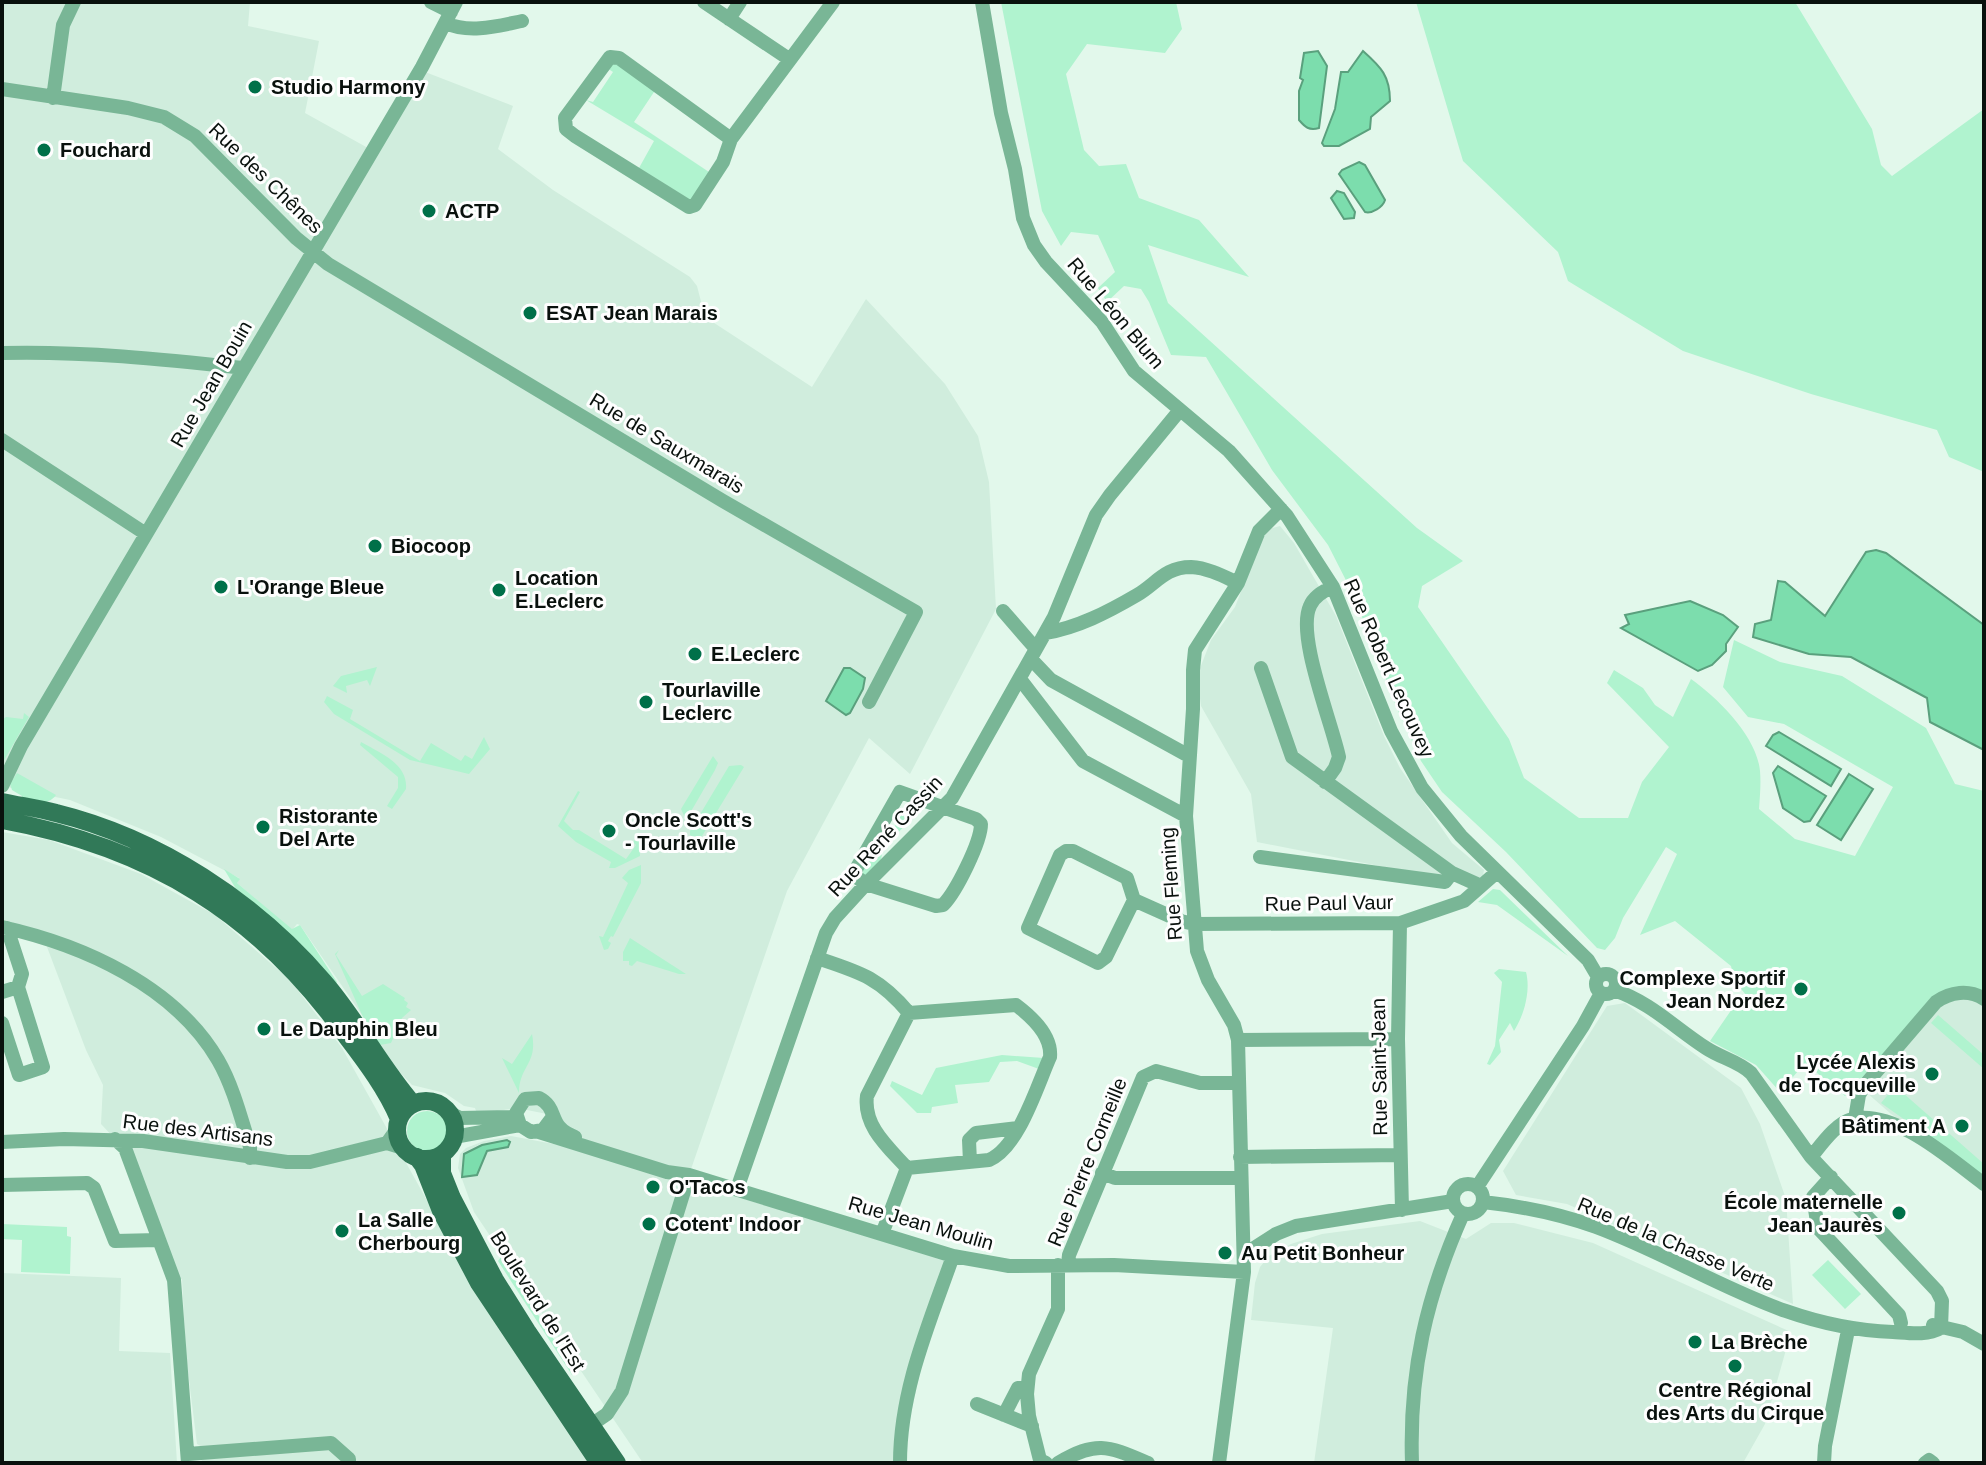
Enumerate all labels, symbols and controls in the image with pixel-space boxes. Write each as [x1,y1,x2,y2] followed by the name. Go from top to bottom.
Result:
[271,76,426,98] place label: Studio Harmony
[246,78,264,96] marker: Studio Harmony
[205,118,327,238] street label: Rue des Chênes
[60,139,151,161] place label: Fouchard
[35,141,53,159] marker: Fouchard
[445,200,499,222] place label: ACTP
[420,202,438,220] marker: ACTP
[1063,253,1169,373] street label: Rue Léon Blum
[546,302,718,324] place label: ESAT Jean Marais
[521,304,539,322] marker: ESAT Jean Marais
[166,317,256,451] street label: Rue Jean Bouin
[586,388,748,498] street label: Rue de Sauxmarais
[391,535,471,557] place label: Biocoop
[366,537,384,555] marker: Biocoop
[515,567,604,612] place label: Location E.Leclerc
[1340,575,1438,761] street label: Rue Robert Lecouvey
[237,576,384,598] place label: L'Orange Bleue
[212,578,230,596] marker: L'Orange Bleue
[490,581,508,599] marker: Location E.Leclerc
[711,643,800,665] place label: E.Leclerc
[686,645,704,663] marker: E.Leclerc
[662,679,761,724] place label: Tourlaville Leclerc
[637,693,655,711] marker: Tourlaville Leclerc
[824,771,946,901] street label: Rue René Cassin
[279,805,378,850] place label: Ristorante Del Arte
[625,809,752,854] place label: Oncle Scott's - Tourlaville
[254,818,272,836] marker: Ristorante Del Arte
[600,822,618,840] marker: Oncle Scott's - Tourlaville
[1156,827,1186,941] street label: Rue Fleming
[1265,891,1394,915] street label: Rue Paul Vaur
[1619,967,1785,1012] place label: Complexe Sportif Jean Nordez
[1792,980,1810,998] marker: Complexe Sportif Jean Nordez
[1367,998,1391,1136] street label: Rue Saint-Jean
[280,1018,438,1040] place label: Le Dauphin Bleu
[255,1020,273,1038] marker: Le Dauphin Bleu
[1779,1051,1916,1096] place label: Lycée Alexis de Tocqueville
[1923,1065,1941,1083] marker: Lycée Alexis de Tocqueville
[1043,1074,1131,1250] street label: Rue Pierre Corneille
[122,1110,274,1150] street label: Rue des Artisans
[1841,1115,1946,1137] place label: Bâtiment A
[1953,1117,1971,1135] marker: Bâtiment A
[669,1176,746,1198] place label: O'Tacos
[644,1178,662,1196] marker: O'Tacos
[1724,1191,1883,1236] place label: École maternelle Jean Jaurès
[846,1192,996,1254] street label: Rue Jean Moulin
[1574,1193,1778,1295] street label: Rue de la Chasse Verte
[1890,1204,1908,1222] marker: École maternelle Jean Jaurès
[358,1209,460,1254] place label: La Salle Cherbourg
[665,1213,801,1235] place label: Cotent' Indoor
[640,1215,658,1233] marker: Cotent' Indoor
[333,1222,351,1240] marker: La Salle Cherbourg
[486,1227,590,1375] street label: Boulevard de l'Est
[1241,1242,1405,1264] place label: Au Petit Bonheur
[1216,1244,1234,1262] marker: Au Petit Bonheur
[1711,1331,1808,1353] place label: La Brèche
[1686,1333,1704,1351] marker: La Brèche
[1726,1357,1744,1375] marker: Centre Régional des Arts du Cirque
[1646,1379,1824,1424] place label: Centre Régional des Arts du Cirque

